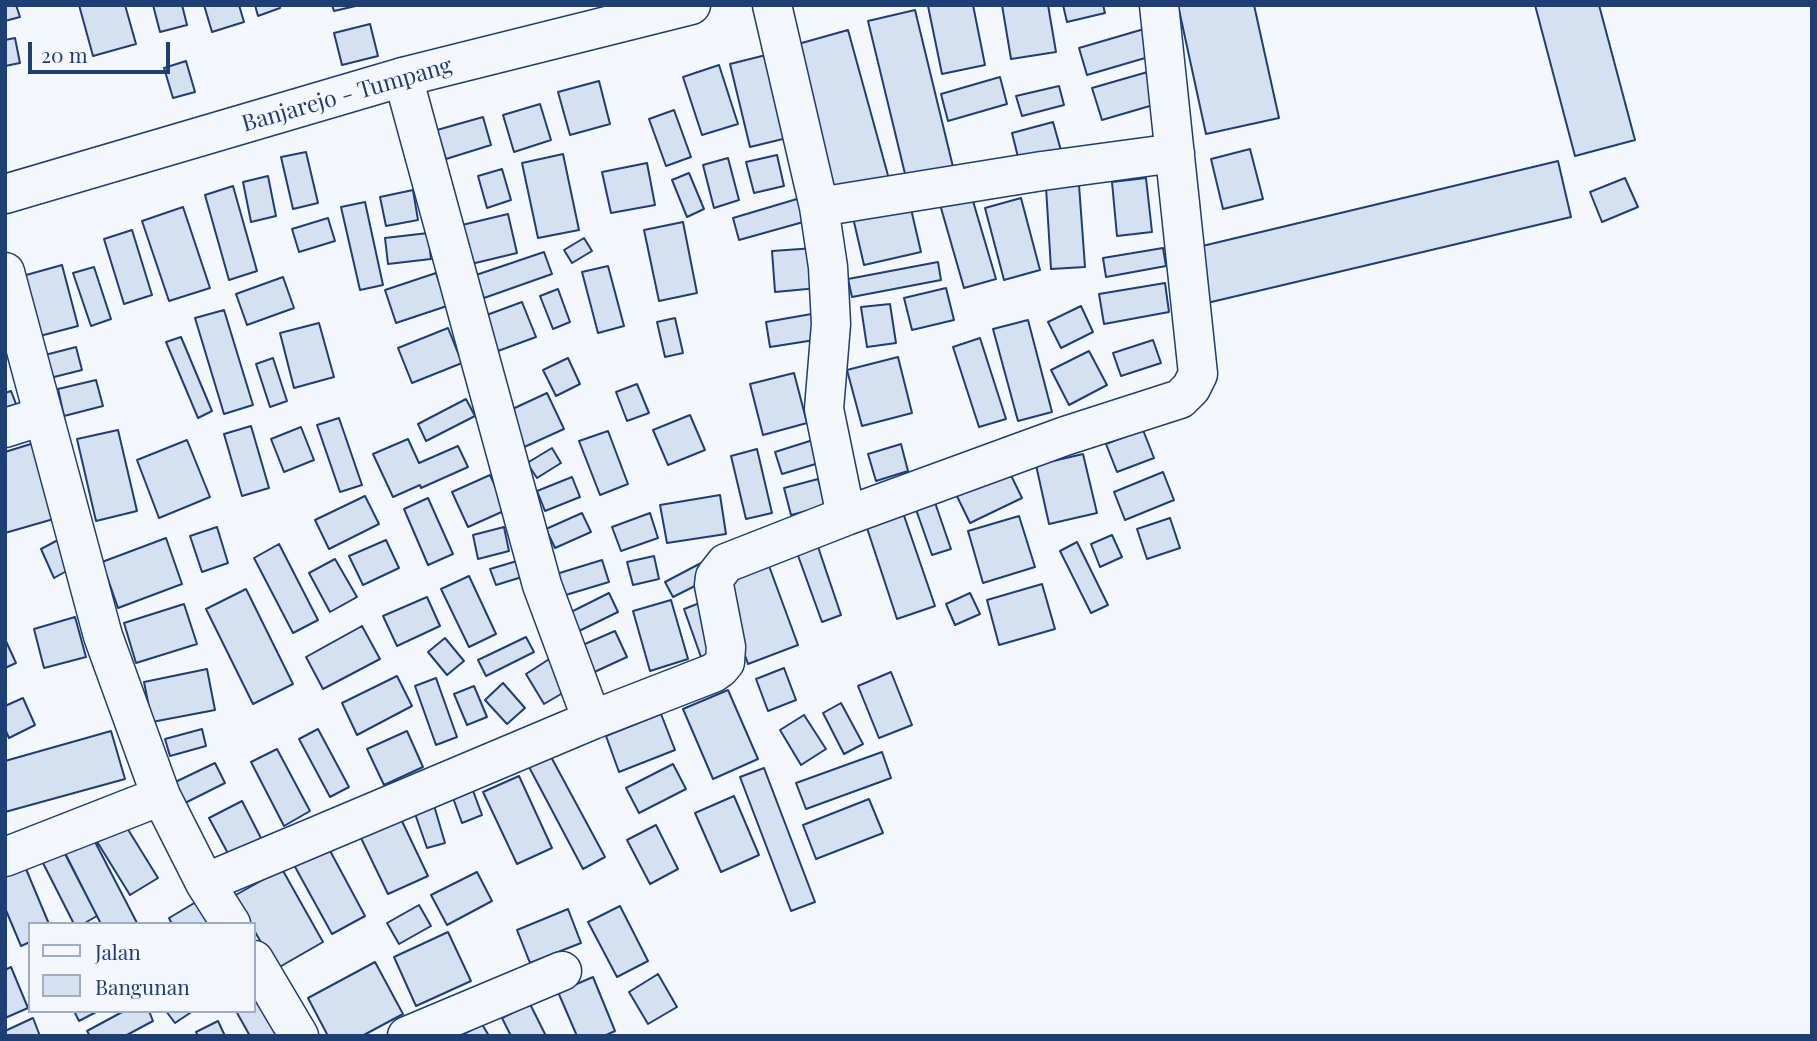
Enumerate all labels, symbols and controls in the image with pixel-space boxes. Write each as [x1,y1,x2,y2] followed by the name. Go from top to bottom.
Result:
[32,28,173,72] scale bar
[41,40,88,68] text: 20 m
[239,52,455,138] street label: Banjarejo - Tumpang
[28,922,256,1013] legend
[95,937,141,965] text: Jalan
[95,972,190,1000] text: Bangunan

